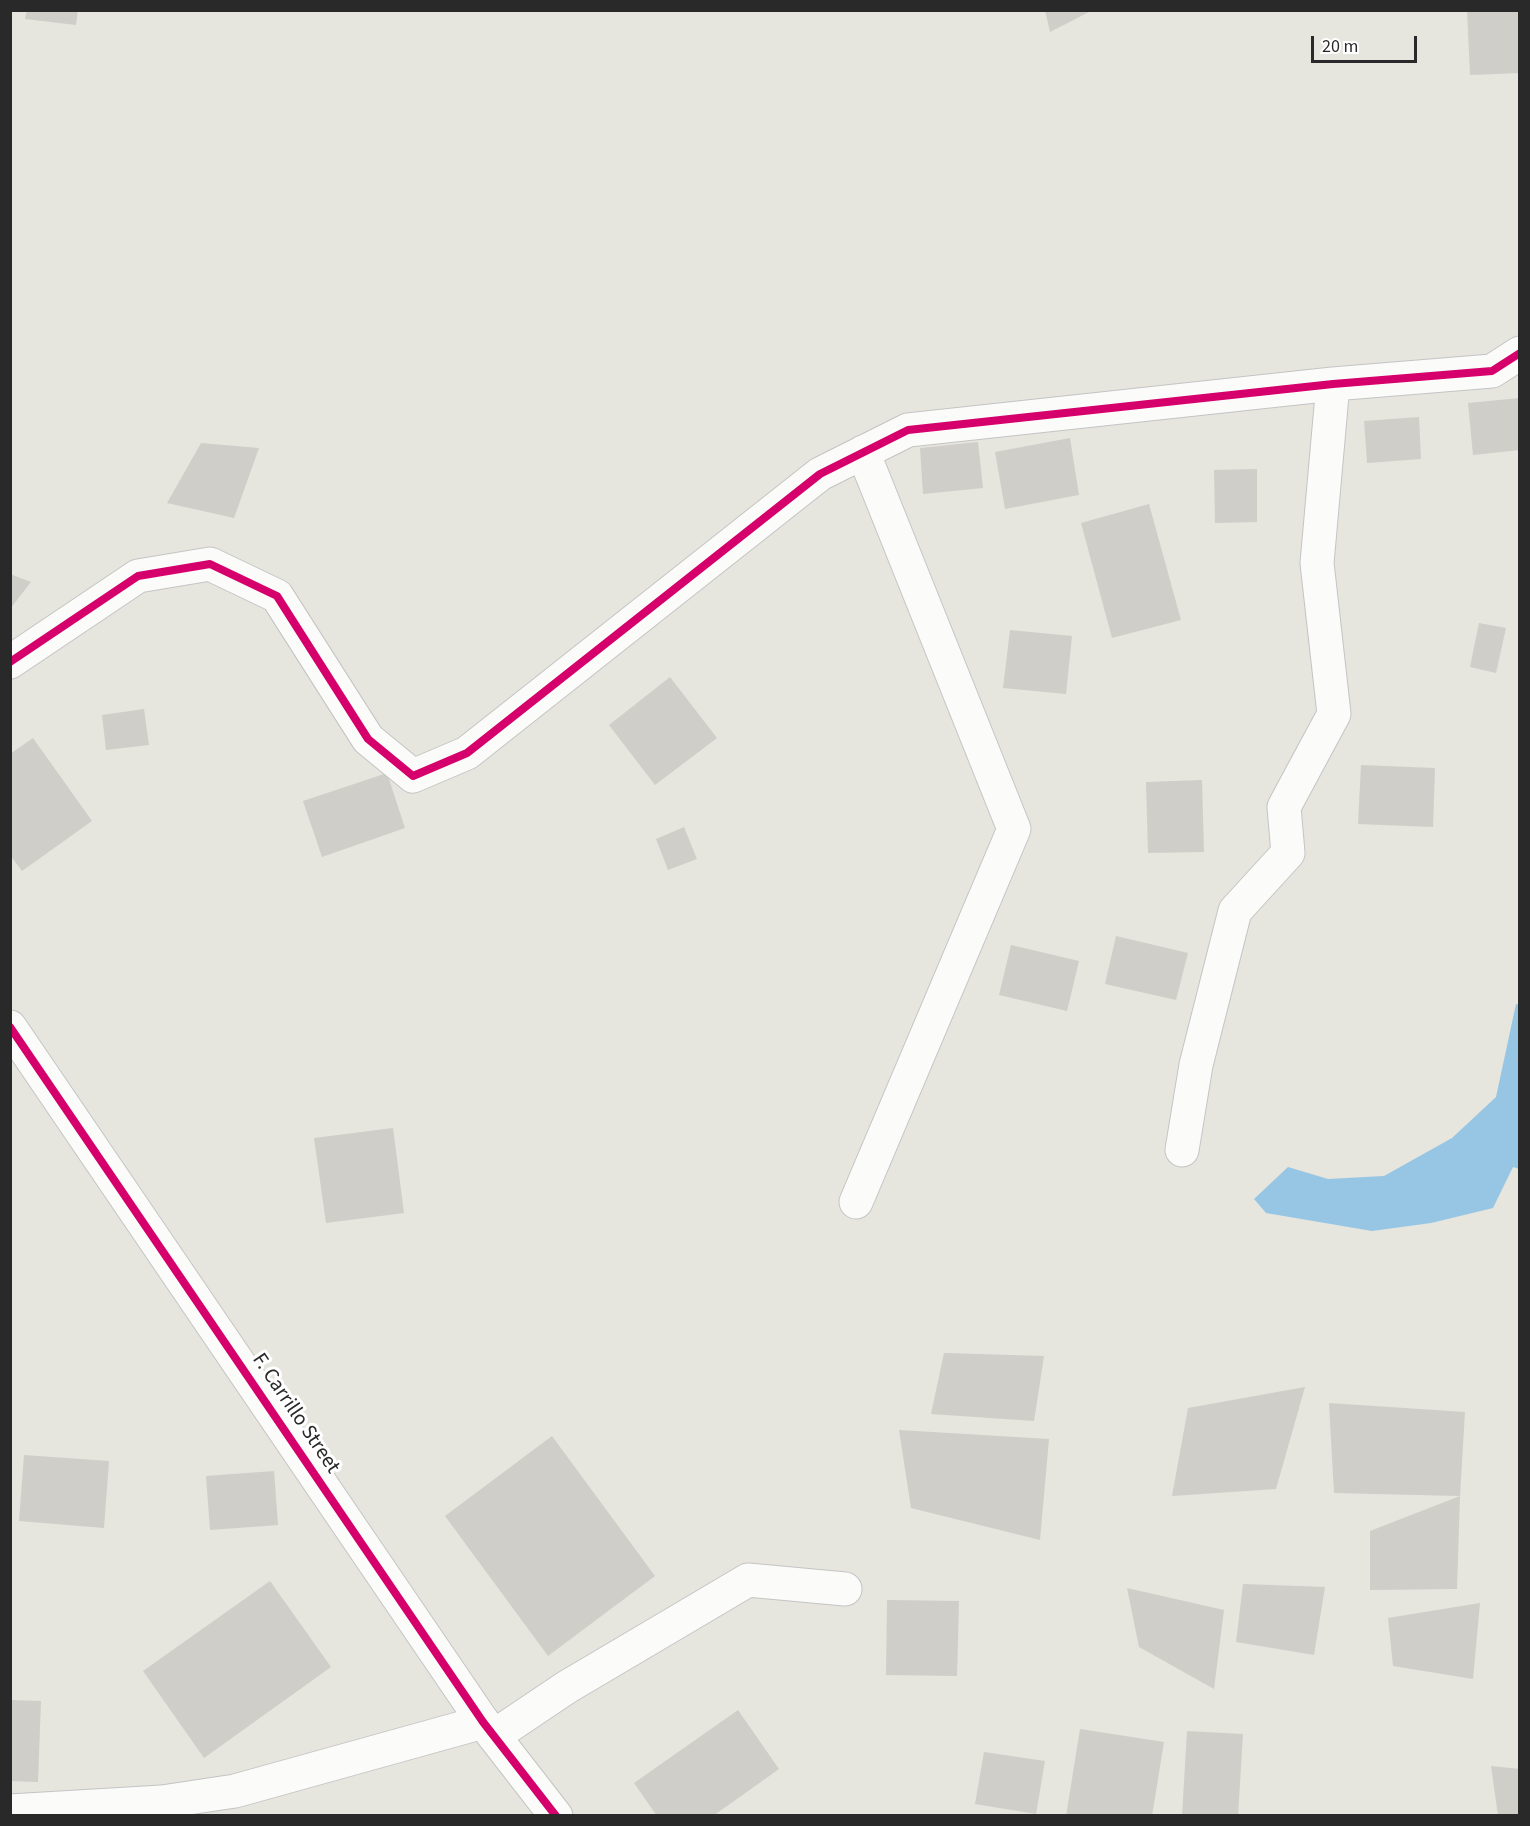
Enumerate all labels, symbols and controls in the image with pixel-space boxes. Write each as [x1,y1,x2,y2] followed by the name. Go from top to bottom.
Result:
[1314,24,1420,62] scale bar
[1322,34,1358,59] text: 20 m
[246,1349,344,1479] street label: F. Carrillo Street

